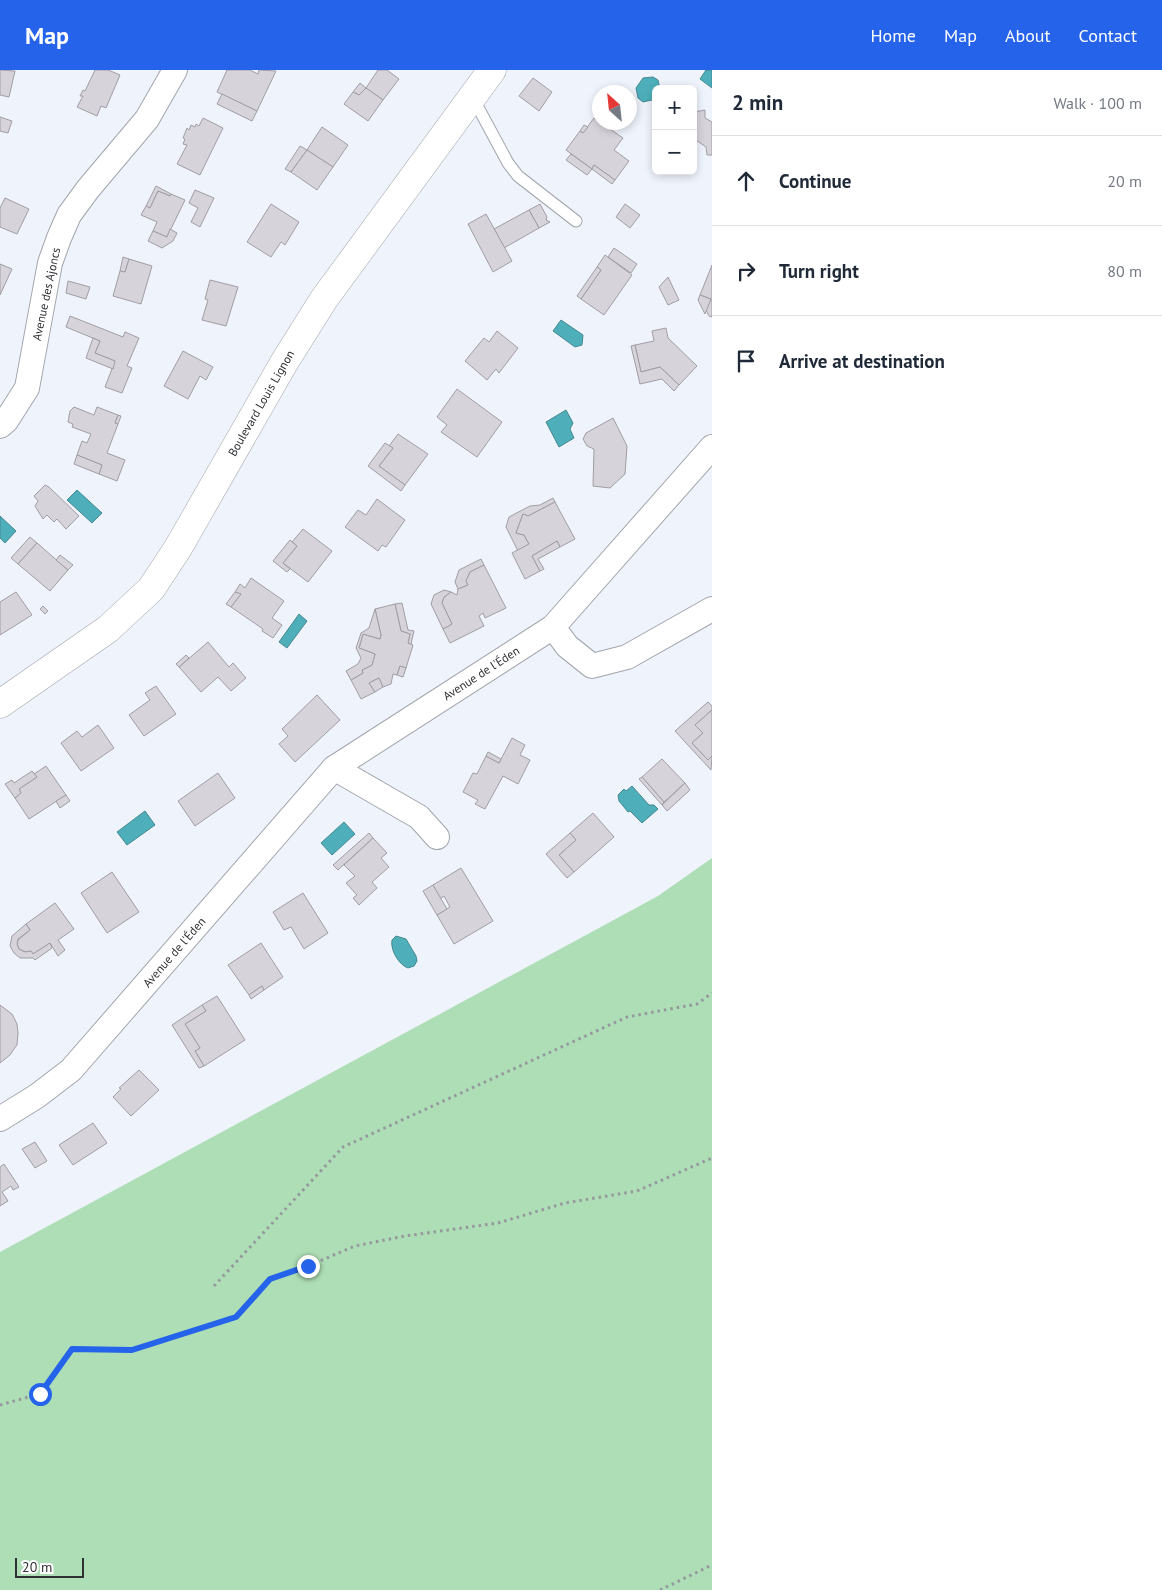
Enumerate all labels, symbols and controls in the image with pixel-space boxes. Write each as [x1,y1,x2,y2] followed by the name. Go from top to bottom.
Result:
[25,20,69,51] text: Map
[870,24,916,47] text: Home
[944,24,977,47] text: Map
[1005,24,1051,47] text: About
[1079,24,1137,47] text: Contact
[592,85,637,130] north arrow
[652,85,697,175] map controls
[652,85,697,130] button: +
[732,89,783,116] text: 2 min
[1053,93,1142,113] text: Walk · 100 m
[652,130,697,175] button: −
[732,167,760,195] icon: ahead
[779,169,851,193] text: Continue
[1107,171,1142,191] text: 20 m
[29,246,63,342] street label: Avenue des Ajoncs
[732,257,760,285] icon: right
[779,259,859,283] text: Turn right
[1107,261,1142,281] text: 80 m
[225,347,297,459] street label: Boulevard Louis Lignon
[732,347,760,375] icon: arrive
[779,349,945,373] text: Arrive at destination
[440,643,522,703] street label: Avenue de l'Éden
[139,914,209,990] street label: Avenue de l'Éden
[297,1255,320,1278] route end
[29,1383,52,1406] route start
[15,1555,84,1578] scale bar
[22,1558,52,1576] text: 20 m

